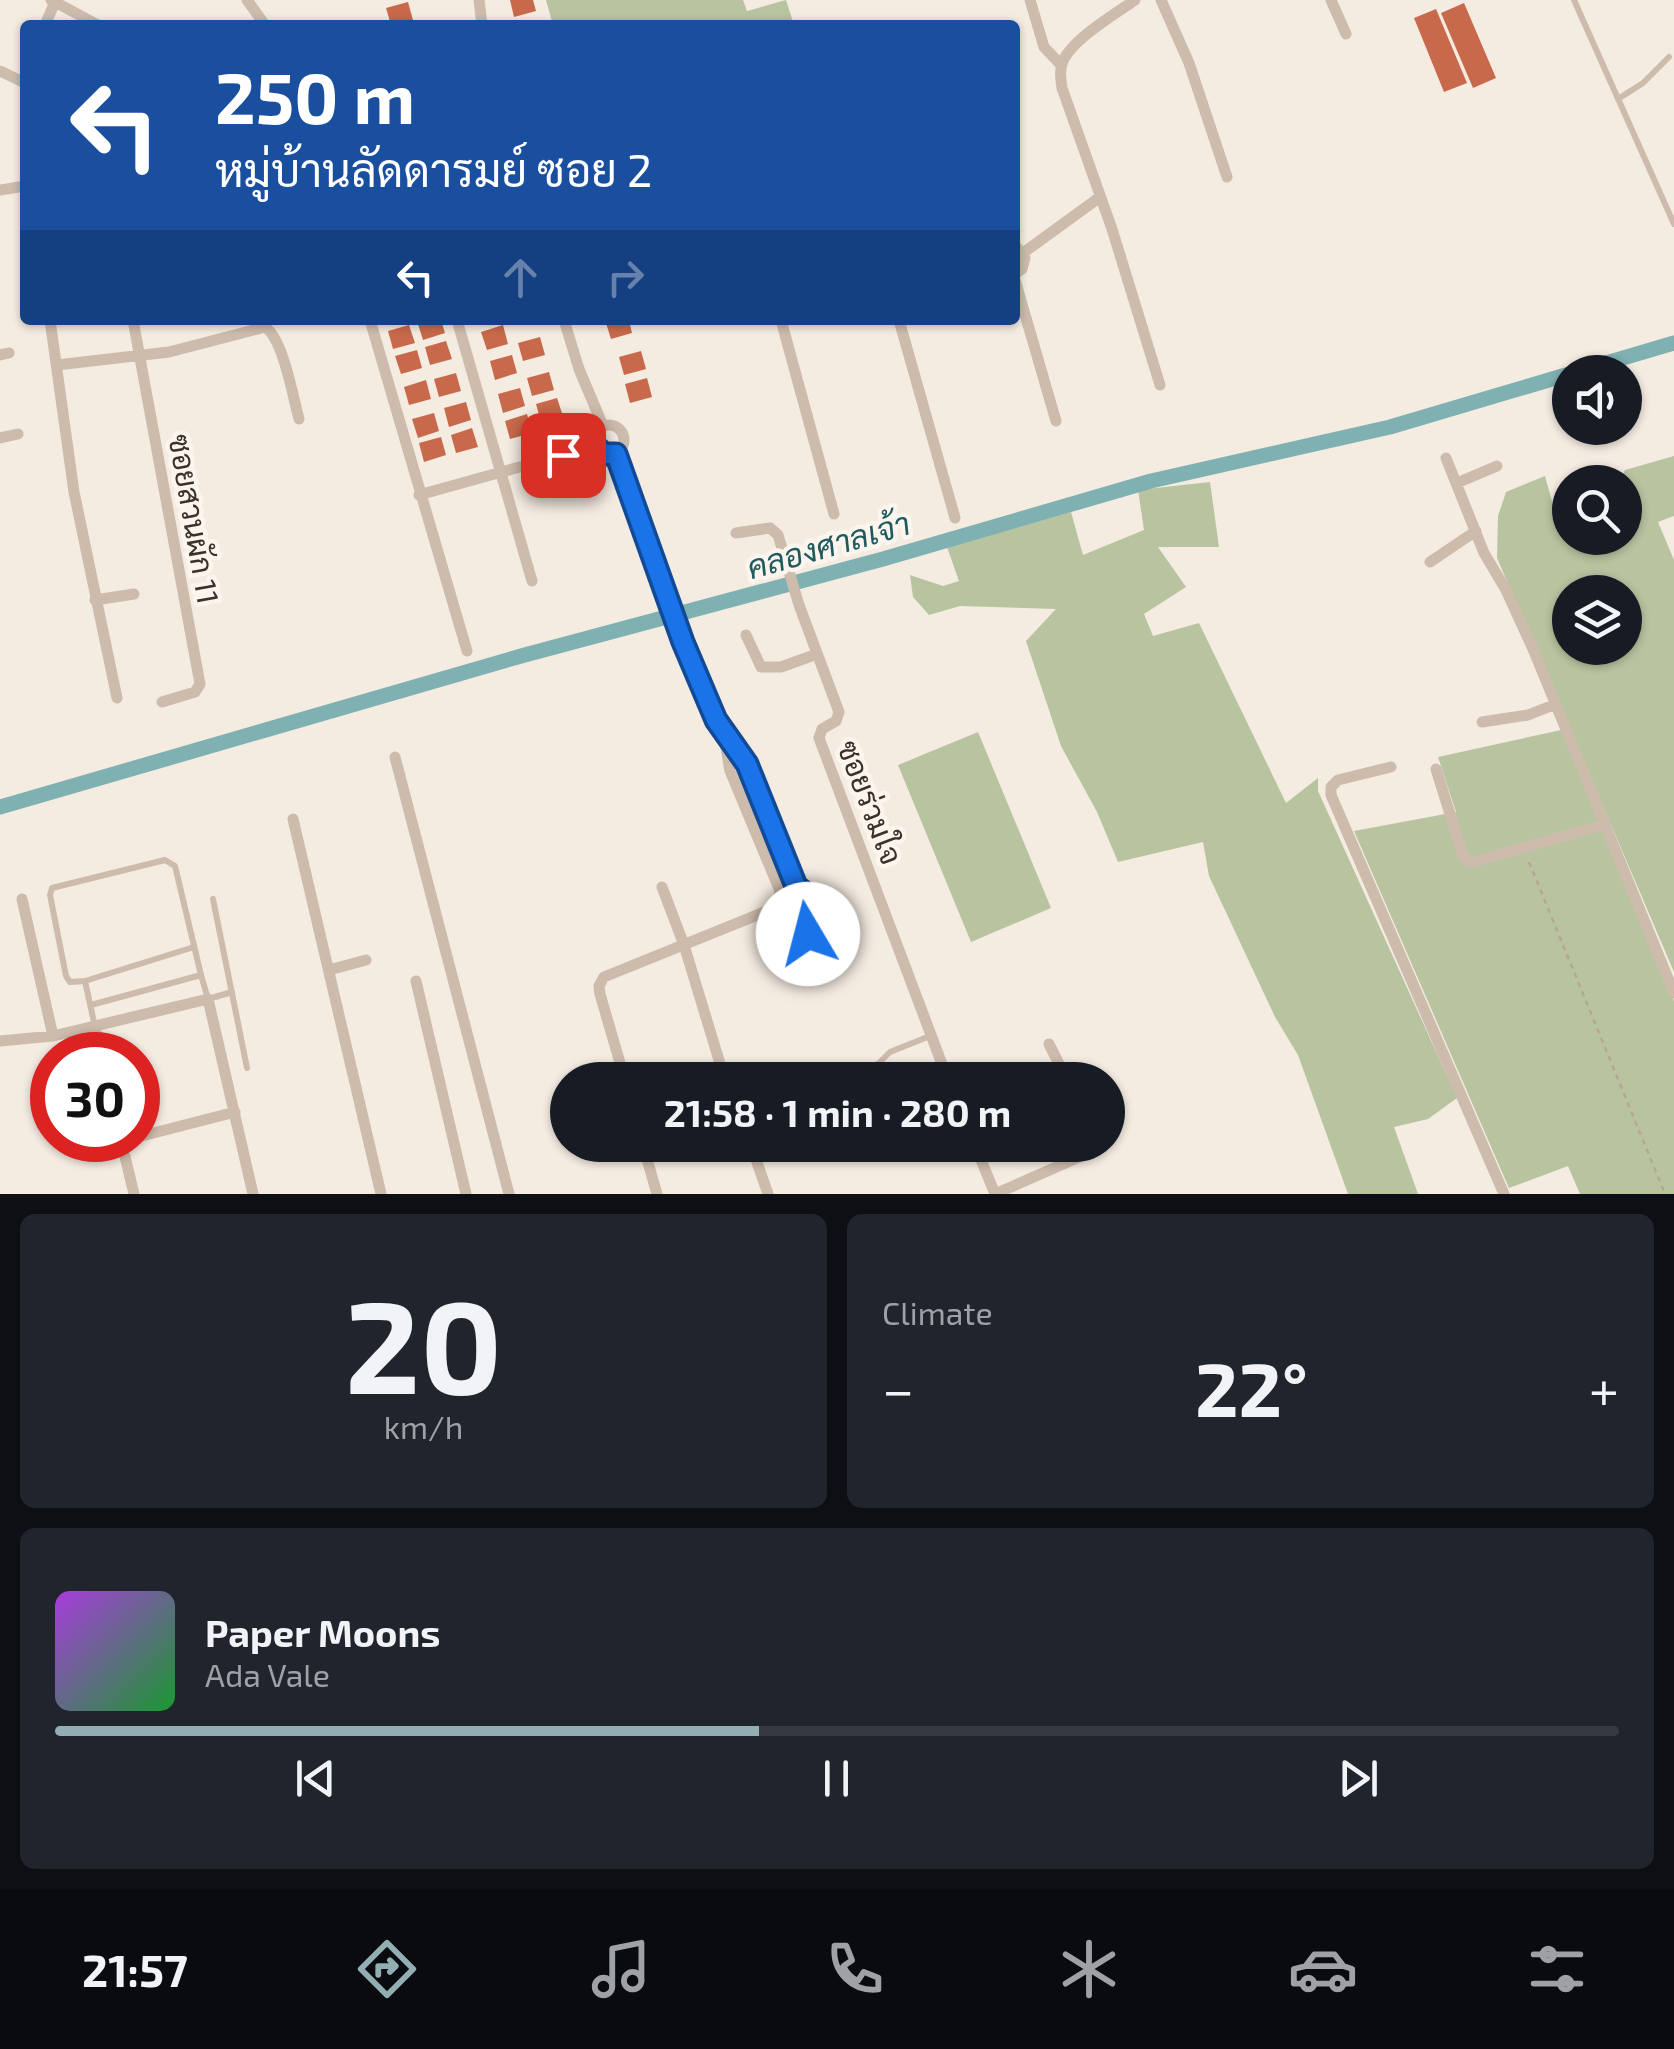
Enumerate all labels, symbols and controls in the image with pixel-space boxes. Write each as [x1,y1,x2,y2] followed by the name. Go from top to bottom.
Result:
[215,54,415,138] text: 250 m
[50,60,180,190] icon: left
[215,142,652,196] text: หมู่บ้านลัดดารมย์ ซอย 2
[388,250,443,305] icon: left
[493,250,548,305] icon: ahead
[598,250,653,305] icon: right
[1552,355,1642,665] map controls
[1552,355,1642,445] button: sound
[521,413,606,498] pin
[536,428,591,483] icon: arrive
[162,431,228,607] street label: ซอยสวนผัก 11
[1552,465,1642,555] button: search
[742,503,914,585] water label: คลองศาลเจ้า
[1552,575,1642,665] button: layers
[831,735,911,869] street label: ซอยร่วมใจ
[756,882,860,986] position arrow
[30,1032,160,1162] speed limit sign: 30
[664,1089,1011,1135] text: 21:58 · 1 min · 280 m
[345,1264,502,1420] text: 20
[882,1293,993,1331] text: Climate
[1195,1342,1308,1432] text: 22°
[882,1355,914,1421] text: −
[1589,1355,1619,1421] text: +
[384,1407,463,1445] text: km/h
[205,1609,441,1655] text: Paper Moons
[205,1655,330,1693] text: Ada Vale
[288,1751,343,1806] icon: previous
[809,1751,864,1806] icon: pause
[1331,1751,1386,1806] icon: next
[352,1934,422,2004] icon: directions
[586,1934,656,2004] icon: music
[820,1934,890,2004] icon: phone
[1054,1934,1124,2004] icon: climate
[1288,1934,1358,2004] icon: car
[1522,1934,1592,2004] icon: filters
[82,1942,188,1996] text: 21:57

